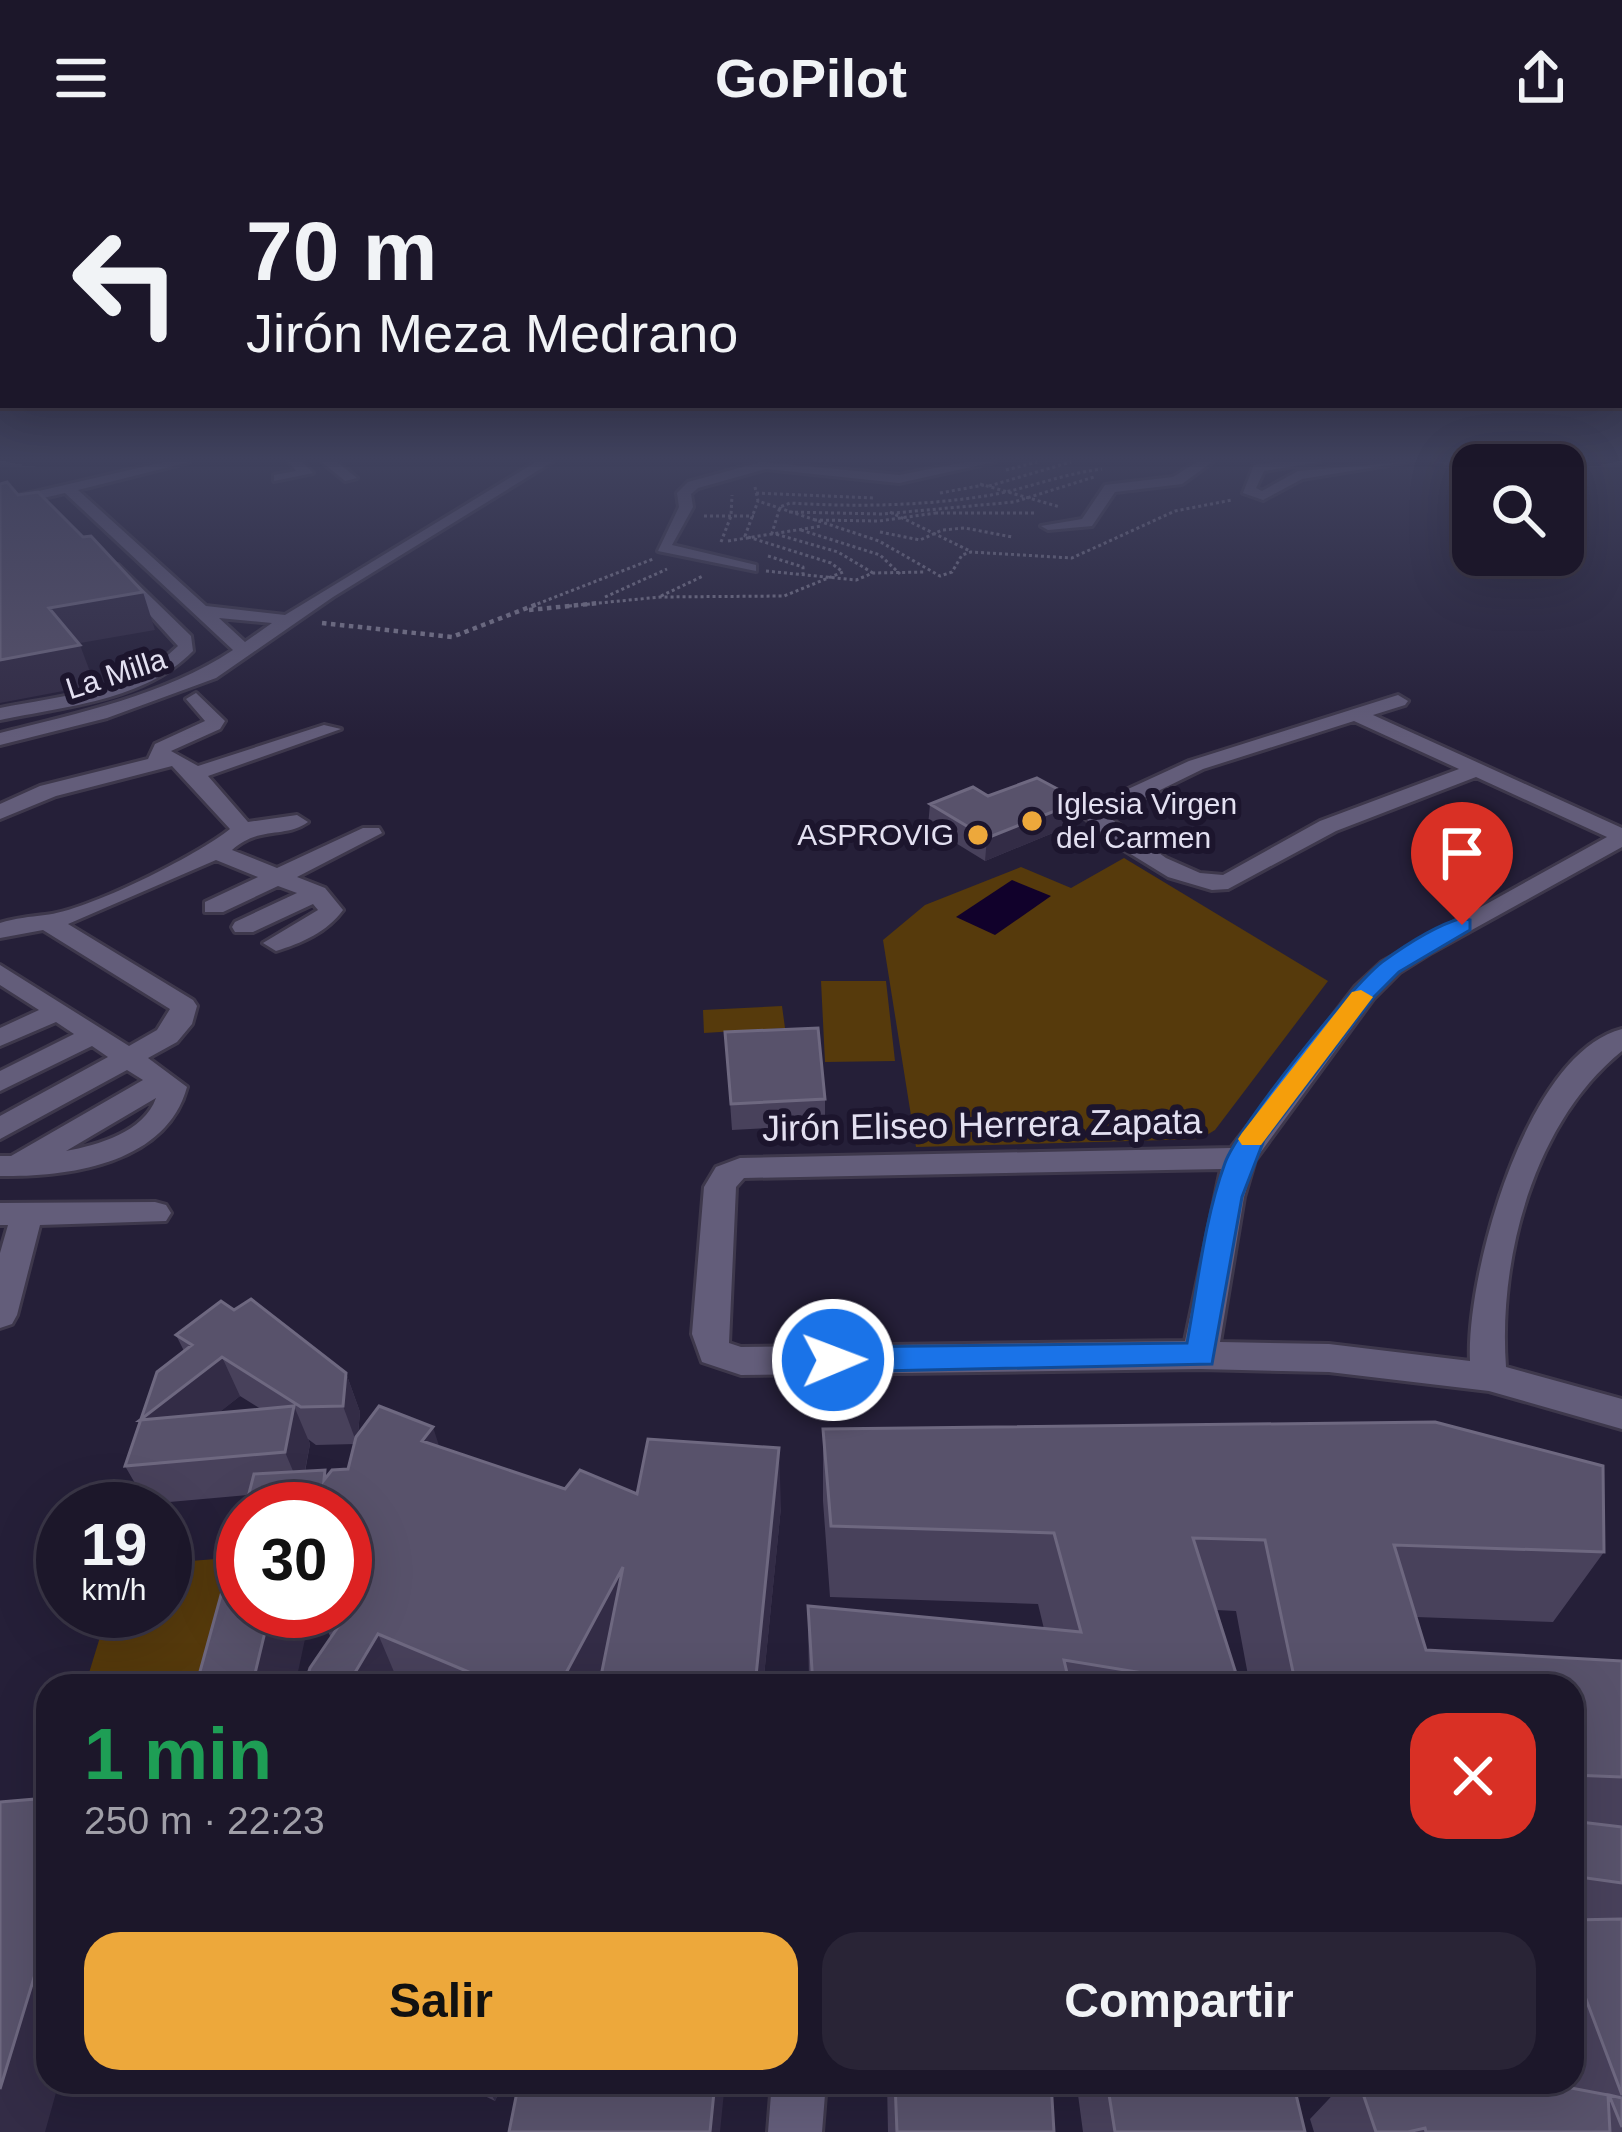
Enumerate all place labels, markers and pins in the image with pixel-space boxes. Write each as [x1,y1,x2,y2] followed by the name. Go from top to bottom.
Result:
[1056,787,1237,854] place label: Iglesia Virgen del Carmen
[1411,802,1513,925] pin
[1019,808,1045,834] marker: Iglesia Virgen del Carmen
[797,818,954,851] place label: ASPROVIG
[965,822,991,848] marker: ASPROVIG

